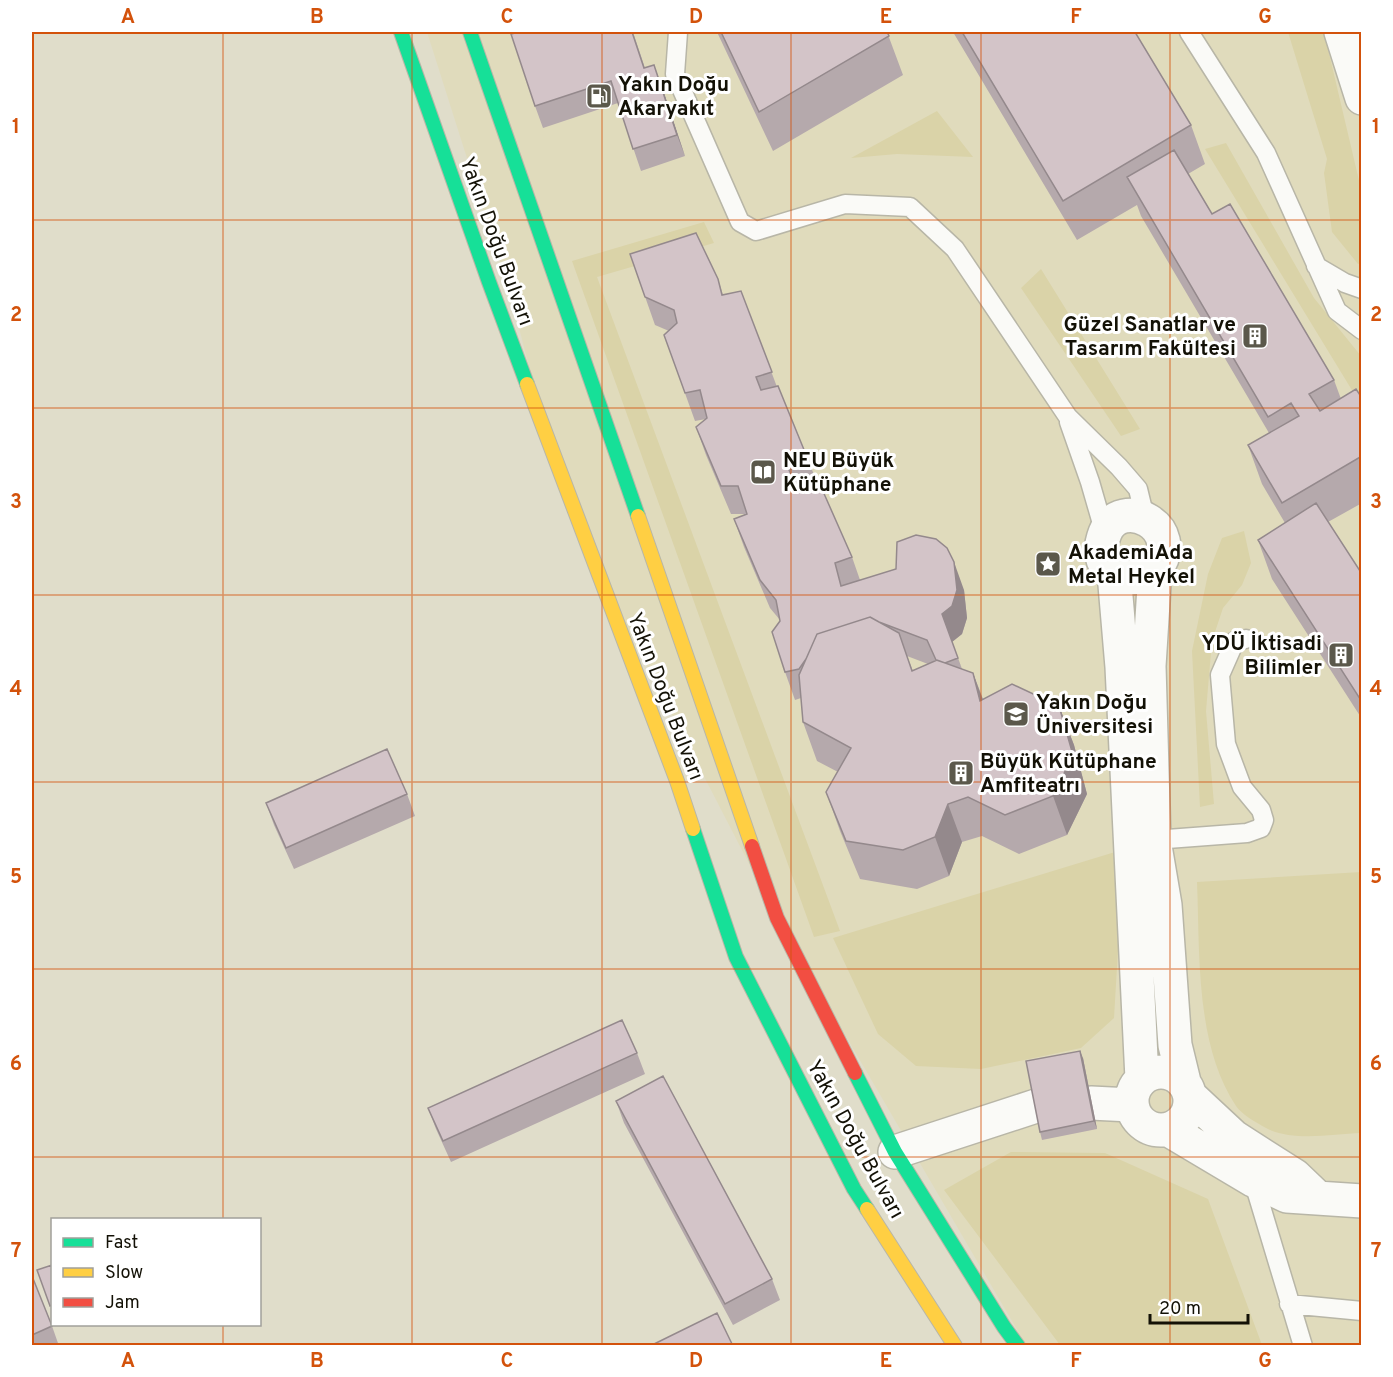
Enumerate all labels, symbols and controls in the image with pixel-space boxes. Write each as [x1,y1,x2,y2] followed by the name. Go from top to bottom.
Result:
[121,5,135,31] text: A
[310,5,324,31] text: B
[501,5,513,31] text: C
[689,5,703,31] text: D
[880,5,892,31] text: E
[1070,5,1082,31] text: F
[1258,5,1272,31] text: G
[618,72,729,123] place label: Yakın Doğu Akaryakıt
[584,81,614,111] fuel station icon: Yakın Doğu Akaryakıt
[12,115,20,141] text: 1
[1372,115,1380,141] text: 1
[453,153,539,330] street label: Yakın Doğu Bulvarı
[10,303,22,329] text: 2
[1370,303,1382,329] text: 2
[1064,312,1236,363] place label: Güzel Sanatlar ve Tasarım Fakültesi
[1240,321,1270,351] building icon: Güzel Sanatlar ve Tasarım Fakültesi
[783,448,895,499] place label: NEU Büyük Kütüphane
[748,457,778,487] library icon: NEU Büyük Kütüphane
[10,490,22,516] text: 3
[1370,490,1382,516] text: 3
[1068,540,1195,591] place label: AkademiAda Metal Heykel
[1033,549,1063,579] place icon: AkademiAda Metal Heykel
[620,609,709,784] street label: Yakın Doğu Bulvarı
[1202,630,1322,682] place label: YDÜ İktisadi Bilimler
[1326,640,1356,670] building icon: YDÜ İktisadi Bilimler
[10,677,22,703] text: 4
[1370,677,1382,703] text: 4
[1036,690,1153,741] place label: Yakın Doğu Üniversitesi
[1001,699,1031,729] school or university icon: Yakın Doğu Üniversitesi
[980,749,1157,800] place label: Büyük Kütüphane Amfiteatrı
[946,758,976,788] building icon: Büyük Kütüphane Amfiteatrı
[10,865,22,891] text: 5
[1370,865,1382,891] text: 5
[10,1052,22,1078] text: 6
[1370,1052,1382,1078] text: 6
[800,1056,910,1224] street label: Yakın Doğu Bulvarı
[51,1218,261,1326] legend
[105,1232,138,1255] text: Fast
[11,1239,21,1265] text: 7
[1371,1239,1381,1265] text: 7
[105,1262,143,1285] text: Slow
[1150,1287,1248,1325] scale bar
[105,1292,140,1315] text: Jam
[1159,1298,1201,1321] text: 20 m
[121,1349,135,1375] text: A
[310,1349,324,1375] text: B
[501,1349,513,1375] text: C
[689,1349,703,1375] text: D
[880,1349,892,1375] text: E
[1070,1349,1082,1375] text: F
[1258,1349,1272,1375] text: G

